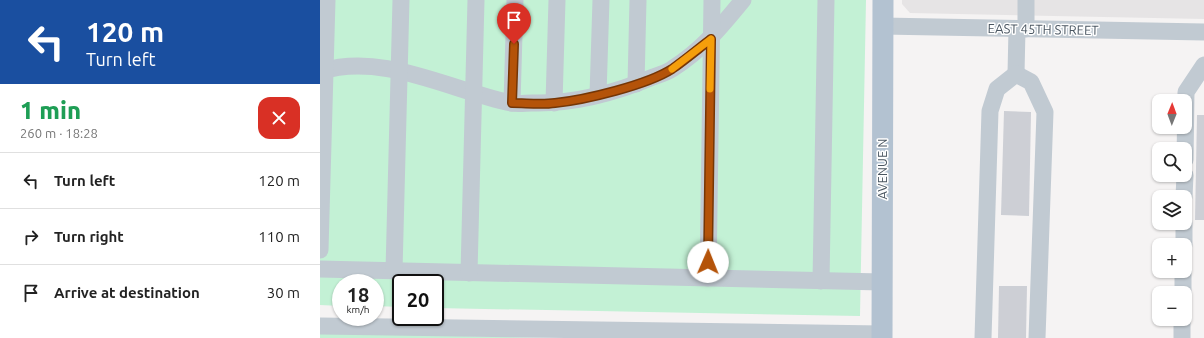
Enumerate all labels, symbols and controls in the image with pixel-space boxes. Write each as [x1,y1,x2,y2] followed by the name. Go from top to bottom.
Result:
[497,3,531,44] pin
[503,9,525,31] icon: arrive
[20,16,72,68] icon: left
[86,16,164,47] text: 120 m
[987,21,1099,37] street label: EAST 45TH STREET
[86,49,156,69] text: Turn left
[1152,94,1192,134] north arrow
[1152,94,1192,326] map controls
[20,97,81,124] text: 1 min
[258,97,300,139] button: close
[20,126,98,140] text: 260 m · 18:28
[875,138,889,200] street label: AVENUE N
[1152,142,1192,182] button: search
[20,170,42,192] icon: left
[54,172,115,189] text: Turn left
[258,172,300,189] text: 120 m
[1152,190,1192,230] button: layers
[20,226,42,248] icon: right
[54,228,124,245] text: Turn right
[258,228,300,245] text: 110 m
[1152,238,1192,278] button: +
[687,241,729,283] position arrow
[392,274,444,326] speed limit sign: 20
[20,282,42,304] icon: arrive
[347,283,369,306] text: 18
[54,284,200,301] text: Arrive at destination
[267,284,300,301] text: 30 m
[1152,286,1192,326] button: −
[346,304,370,315] text: km/h

